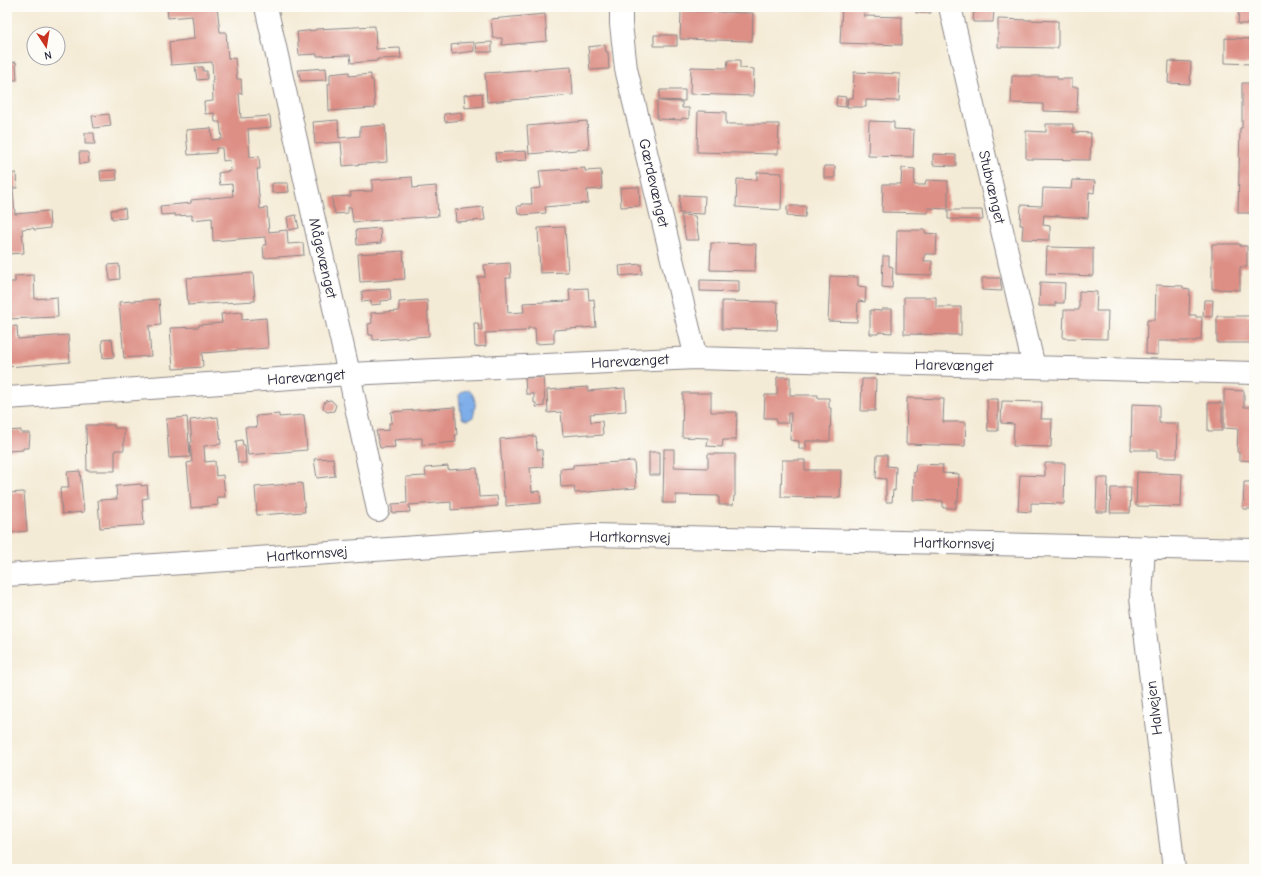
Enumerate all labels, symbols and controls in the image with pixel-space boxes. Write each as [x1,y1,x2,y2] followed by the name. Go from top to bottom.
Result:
[26,26,66,66] north arrow
[43,48,53,62] text: N
[635,137,673,230] street label: Gærdevænget
[975,149,1009,226] street label: Stubvænget
[305,216,341,301] street label: Mågevænget
[591,350,670,372] street label: Harevænget
[915,355,994,375] street label: Harevænget
[266,365,346,389] street label: Harevænget
[589,527,671,547] street label: Hartkornsvej
[913,533,995,553] street label: Hartkornsvej
[266,542,348,566] street label: Hartkornsvej
[1142,680,1166,736] street label: Halvejen

